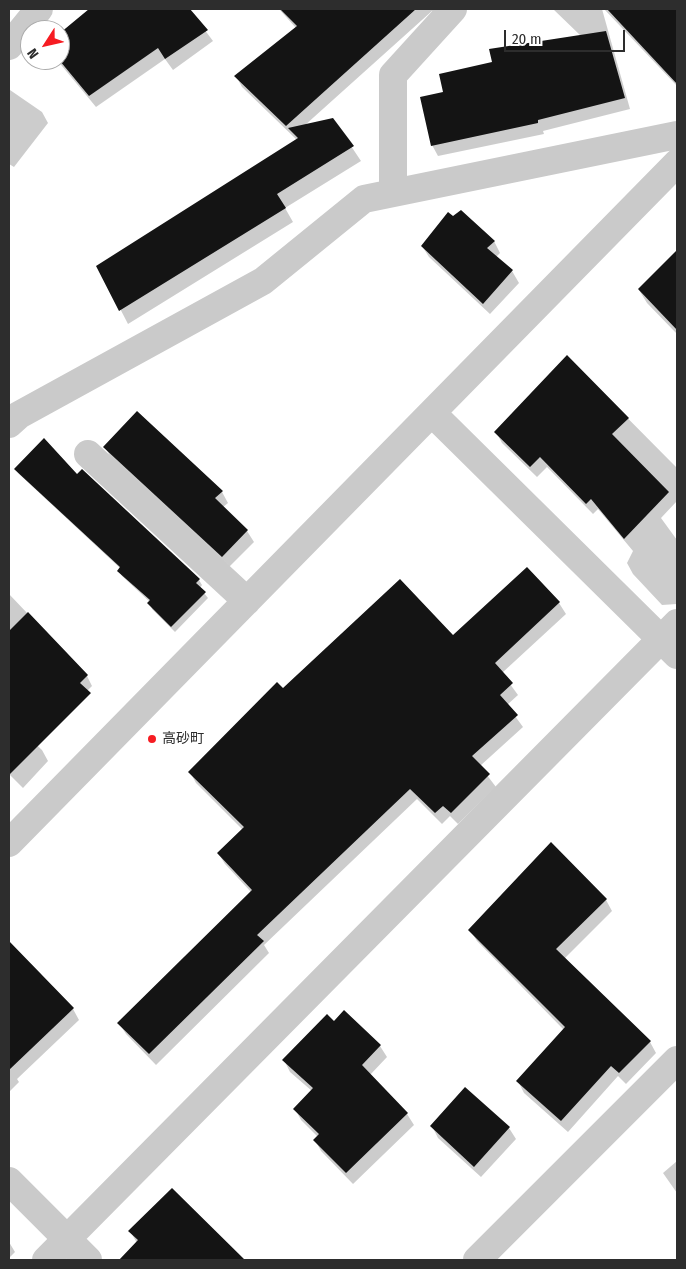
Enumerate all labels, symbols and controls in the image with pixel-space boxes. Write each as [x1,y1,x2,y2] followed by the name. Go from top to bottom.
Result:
[20,20,70,70] north arrow
[506,20,627,52] scale bar
[512,30,542,48] text: 20 m
[24,45,42,62] text: N
[162,731,204,747] place label: 高砂町
[146,733,158,745] marker: 高砂町

